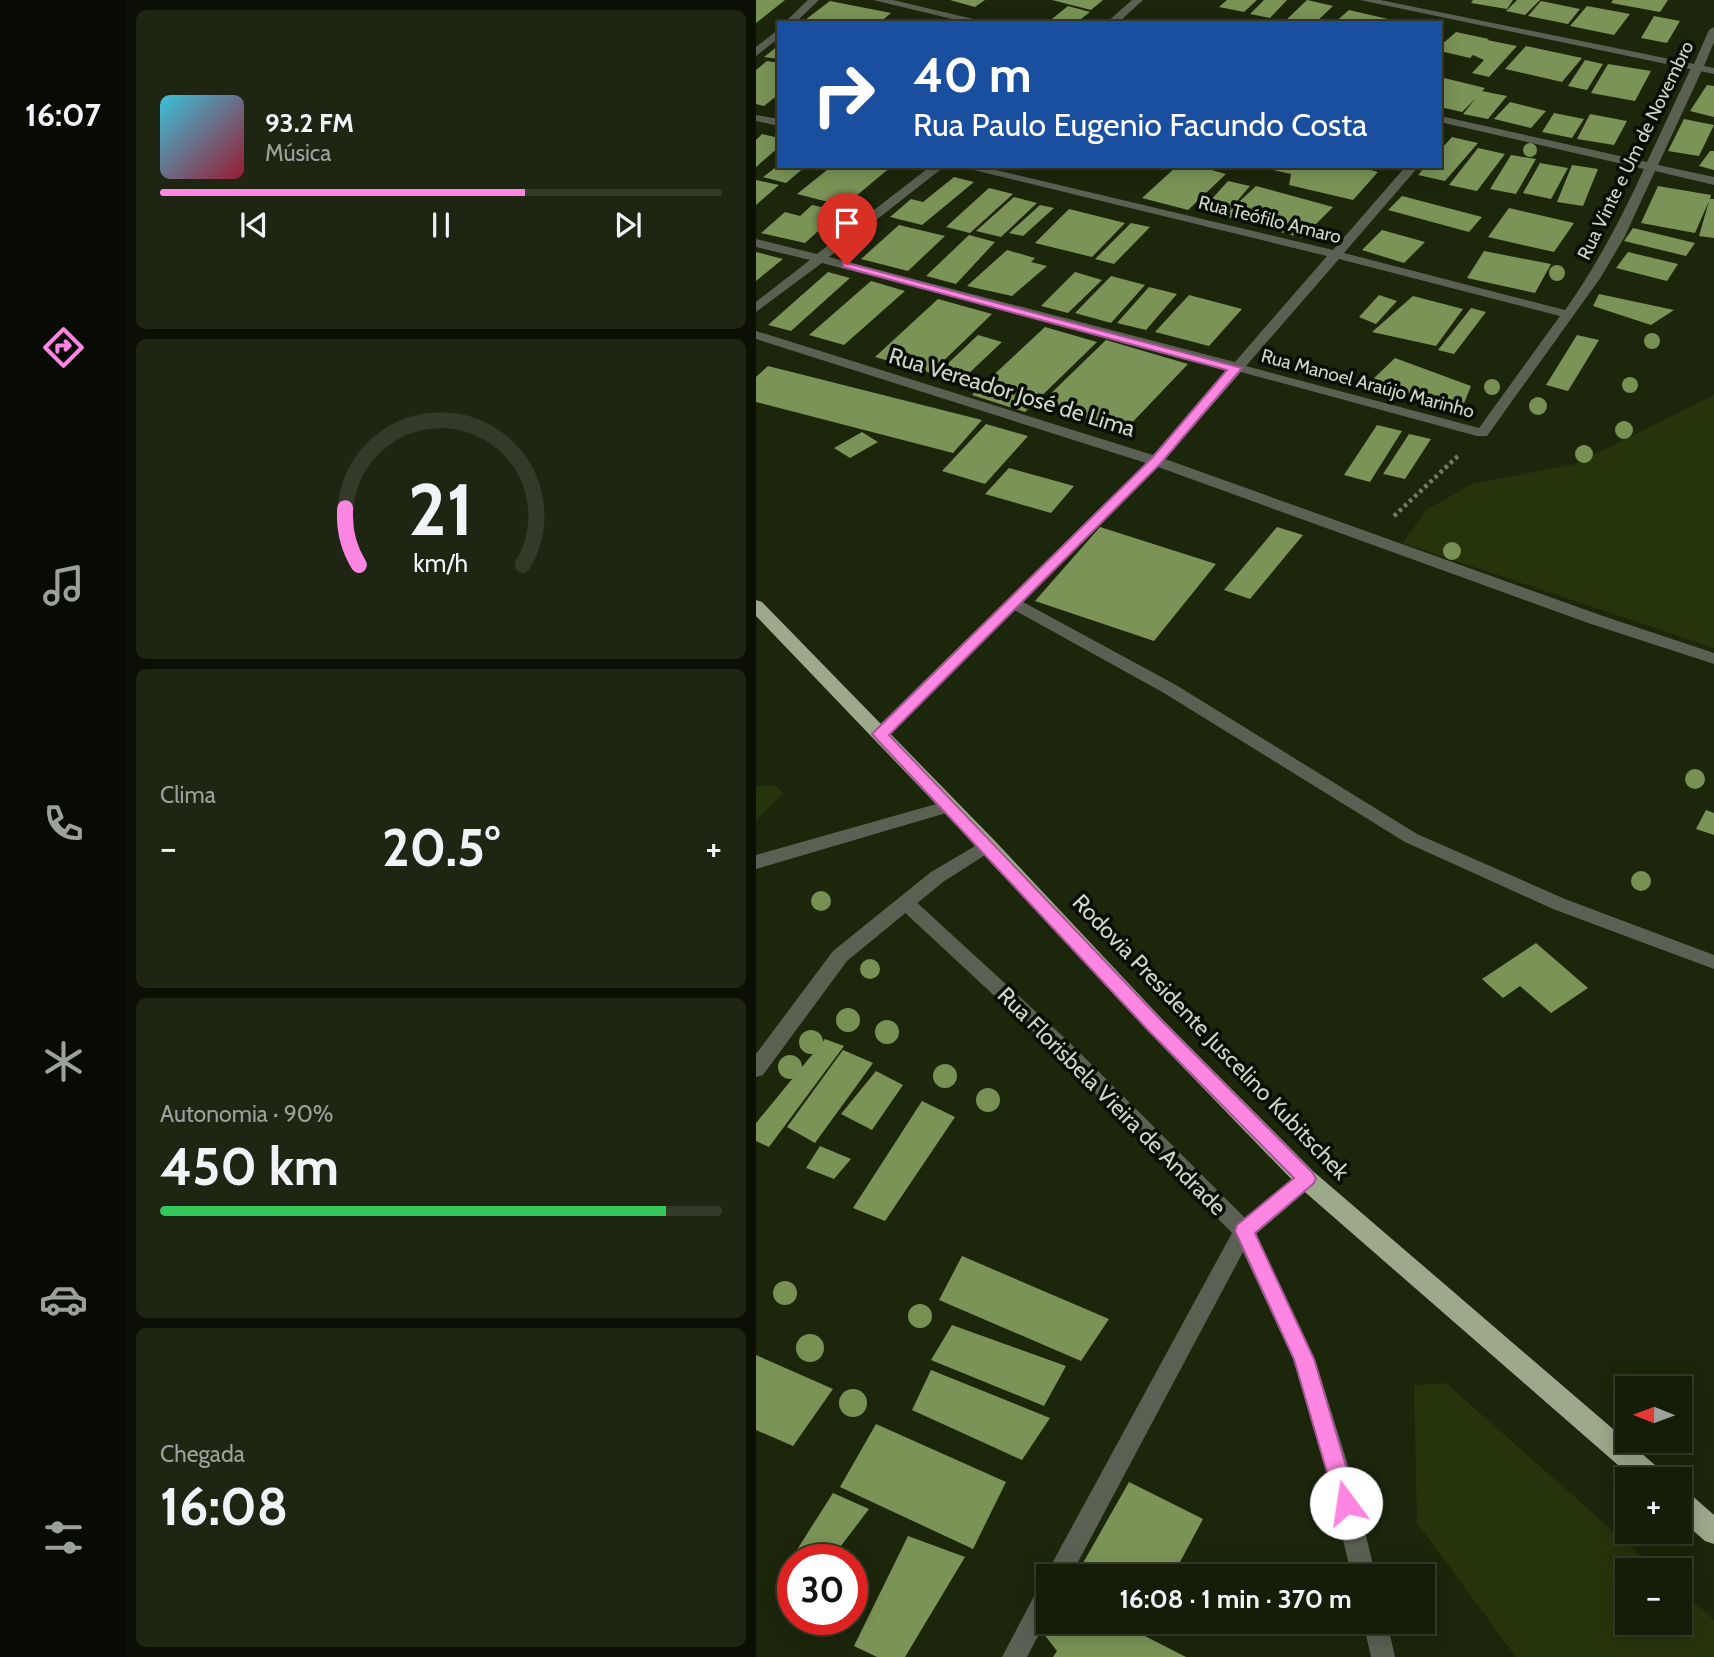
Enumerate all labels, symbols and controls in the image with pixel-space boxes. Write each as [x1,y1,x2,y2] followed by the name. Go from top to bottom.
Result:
[1572,37,1698,263] street label: Rua Vinte e Um de Novembro
[913,45,1032,104] text: 40 m
[798,49,889,140] icon: right
[25,95,101,134] text: 16:07
[913,105,1367,144] text: Rua Paulo Eugenio Facundo Costa
[265,107,354,139] text: 93.2 FM
[265,139,331,167] text: Música
[1196,191,1344,248] street label: Rua Teófilo Amaro
[817,193,877,265] pin
[828,204,866,242] icon: arrive
[235,206,273,244] icon: previous
[422,206,460,244] icon: pause
[609,206,647,244] icon: next
[39,323,88,372] icon: directions
[886,341,1138,443] street label: Rua Vereador José de Lima
[1259,344,1477,423] street label: Rua Manoel Araújo Marinho
[408,466,474,554] text: 21
[414,548,468,578] text: km/h
[39,561,88,610] icon: music
[160,781,216,809] text: Clima
[39,799,88,848] icon: phone
[382,816,500,879] text: 20.5°
[160,824,177,871] text: −
[705,824,722,871] text: +
[1067,888,1356,1186] street label: Rodovia Presidente Juscelino Kubitschek
[992,981,1232,1221] street label: Rua Florisbela Vieira de Andrade
[39,1037,88,1086] icon: climate
[160,1100,333,1128] text: Autonomia · 90%
[160,1135,339,1198] text: 450 km
[39,1275,88,1324] icon: car
[1615,1376,1692,1452] north arrow
[1615,1376,1692,1635] map controls
[160,1440,245,1468] text: Chegada
[1309,1466,1383,1540] position arrow
[1615,1467,1692,1544] button: +
[160,1475,288,1538] text: 16:08
[39,1513,88,1562] icon: filters
[777,1544,868,1635] speed limit sign: 30
[1615,1558,1692,1635] button: −
[1120,1583,1351,1615] text: 16:08 · 1 min · 370 m

